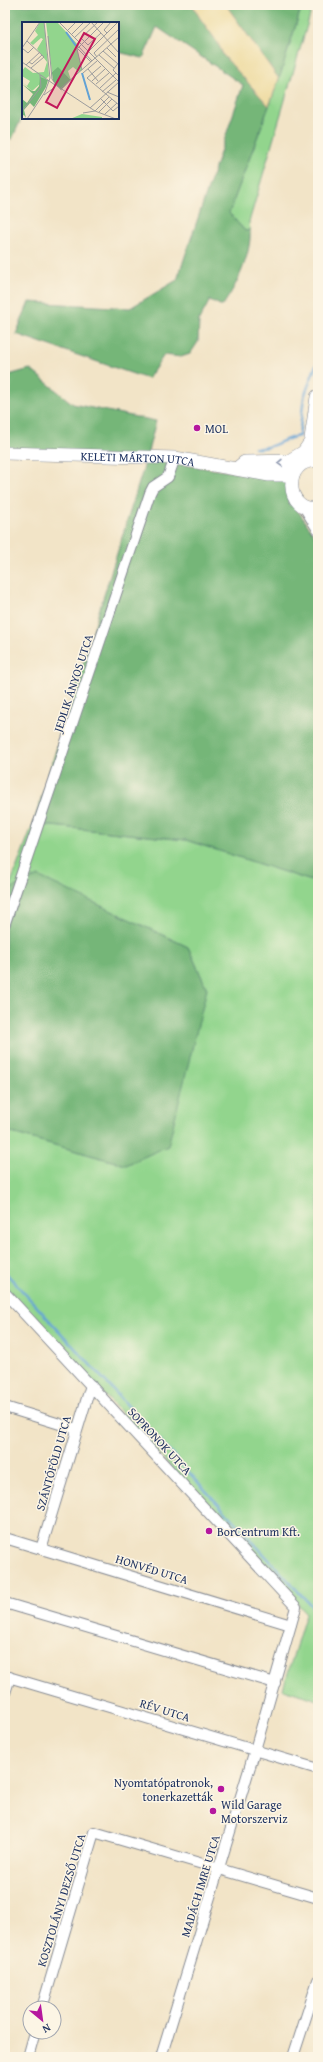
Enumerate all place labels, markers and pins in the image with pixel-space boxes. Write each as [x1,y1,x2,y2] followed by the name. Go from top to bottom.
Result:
[205,420,228,437] place label: MOL
[192,423,202,433] marker: MOL
[217,1523,300,1540] place label: BorCentrum Kft.
[204,1526,214,1536] marker: BorCentrum Kft.
[114,1774,214,1805] place label: Nyomtatópatronok, tonerkazetták
[216,1784,226,1794] marker: Nyomtatópatronok, tonerkazetták
[221,1796,287,1827] place label: Wild Garage Motorszerviz
[208,1806,218,1816] marker: Wild Garage Motorszerviz

